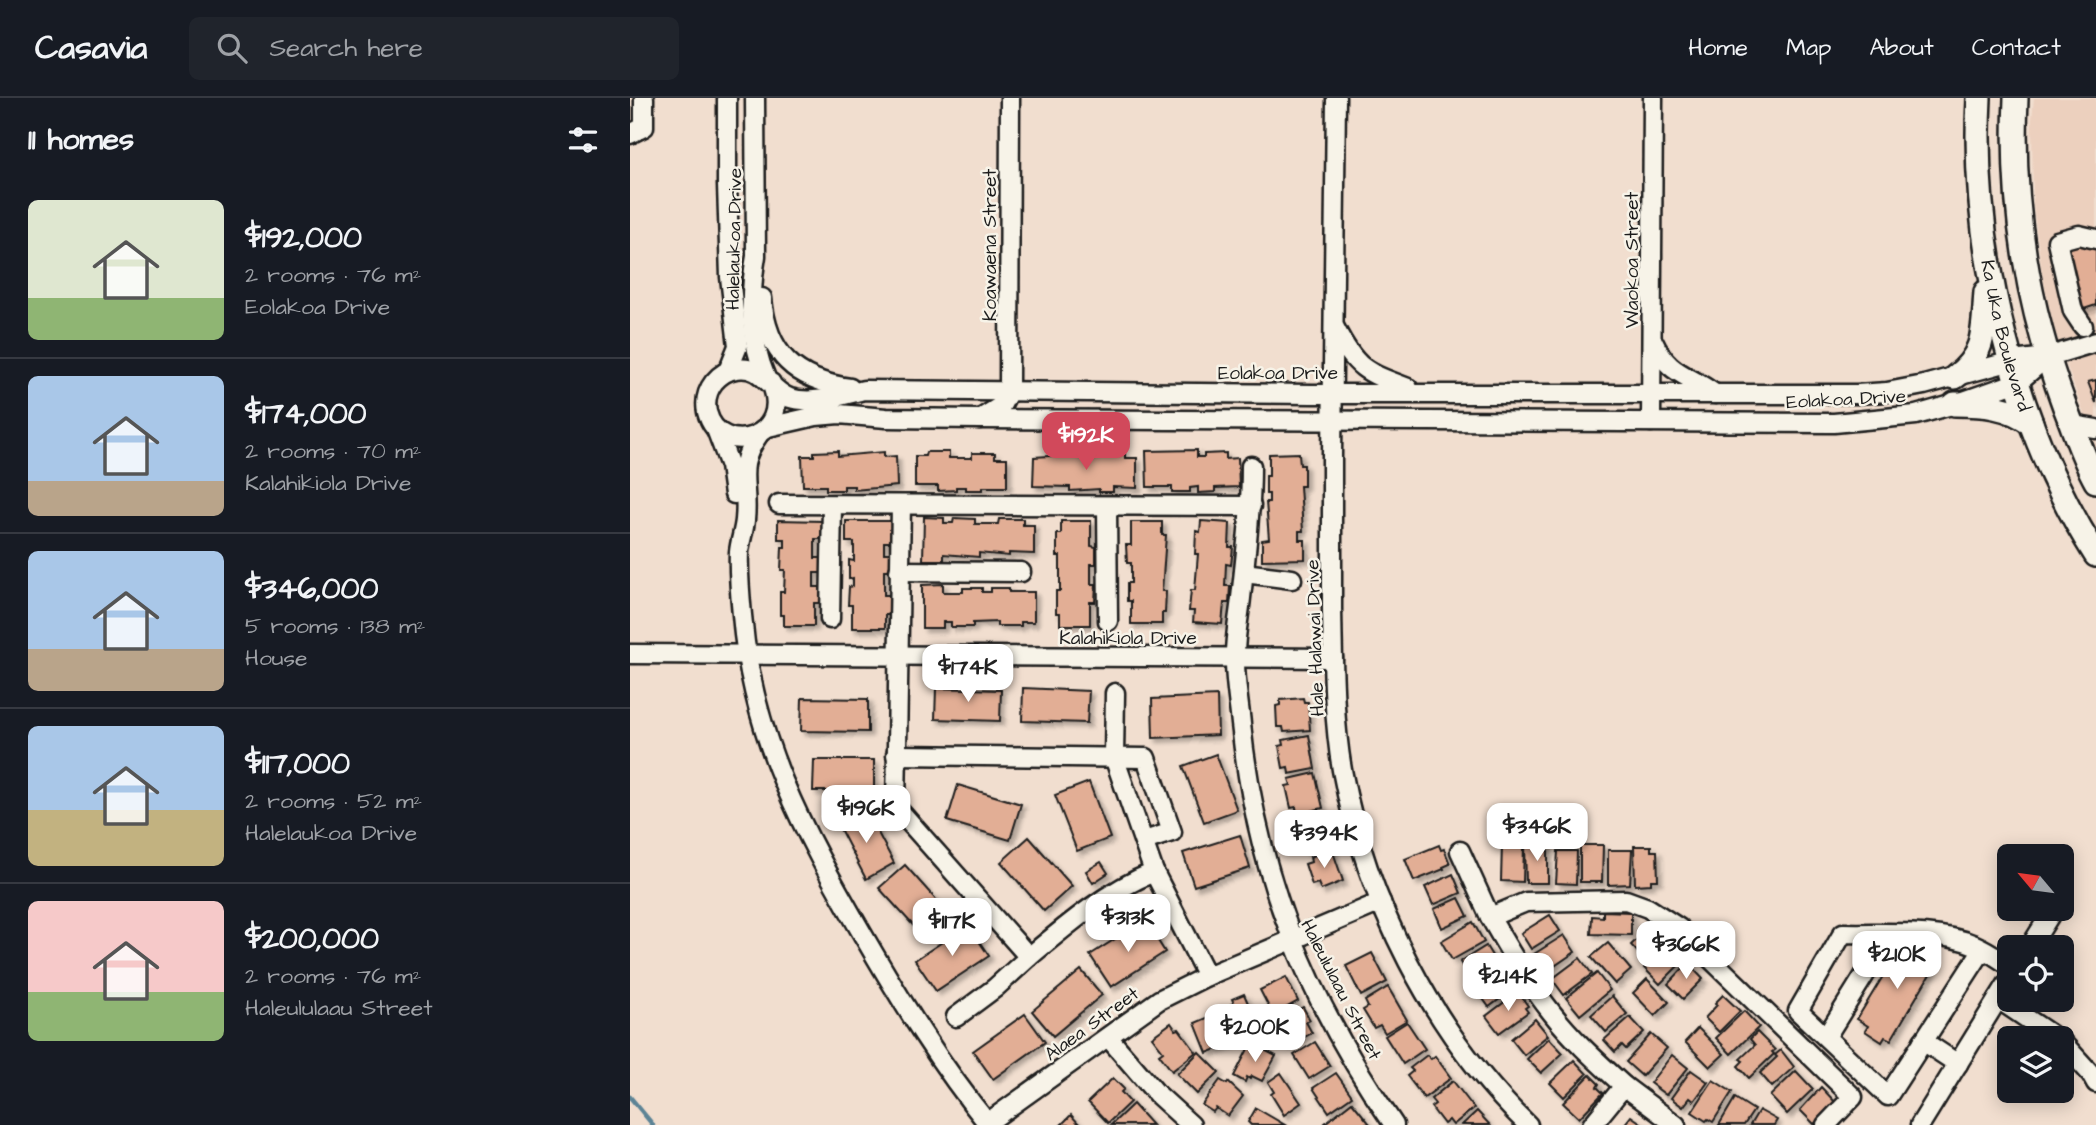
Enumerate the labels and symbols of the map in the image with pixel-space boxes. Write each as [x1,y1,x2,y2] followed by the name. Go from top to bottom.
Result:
[720,168,749,310] street label: Halelaukoa Drive
[977,168,1004,321] street label: Koawaena Street
[1619,191,1646,328] street label: Waokoa Street
[1973,258,2038,415] street label: Ka Uka Boulevard
[1218,360,1338,387] street label: Eolakoa Drive
[1785,383,1907,416] street label: Eolakoa Drive
[1037,412,1135,472] pin: $192K
[1299,559,1332,717] street label: Hale Halawai Drive
[1059,625,1197,652] street label: Kalahikiola Drive
[919,644,1017,704] pin: $174K
[817,786,915,845] pin: $196K
[1488,804,1586,863] pin: $346K
[1275,810,1373,870] pin: $394K
[1997,844,2074,920] north arrow
[1079,894,1177,954] pin: $313K
[903,898,1001,958] pin: $117K
[1293,915,1388,1065] street label: Haleululaau Street
[1637,922,1735,981] pin: $366K
[1848,932,1946,991] pin: $210K
[1459,954,1557,1013] pin: $214K
[1039,980,1145,1068] street label: Alaea Street
[1206,1004,1304,1064] pin: $200K

